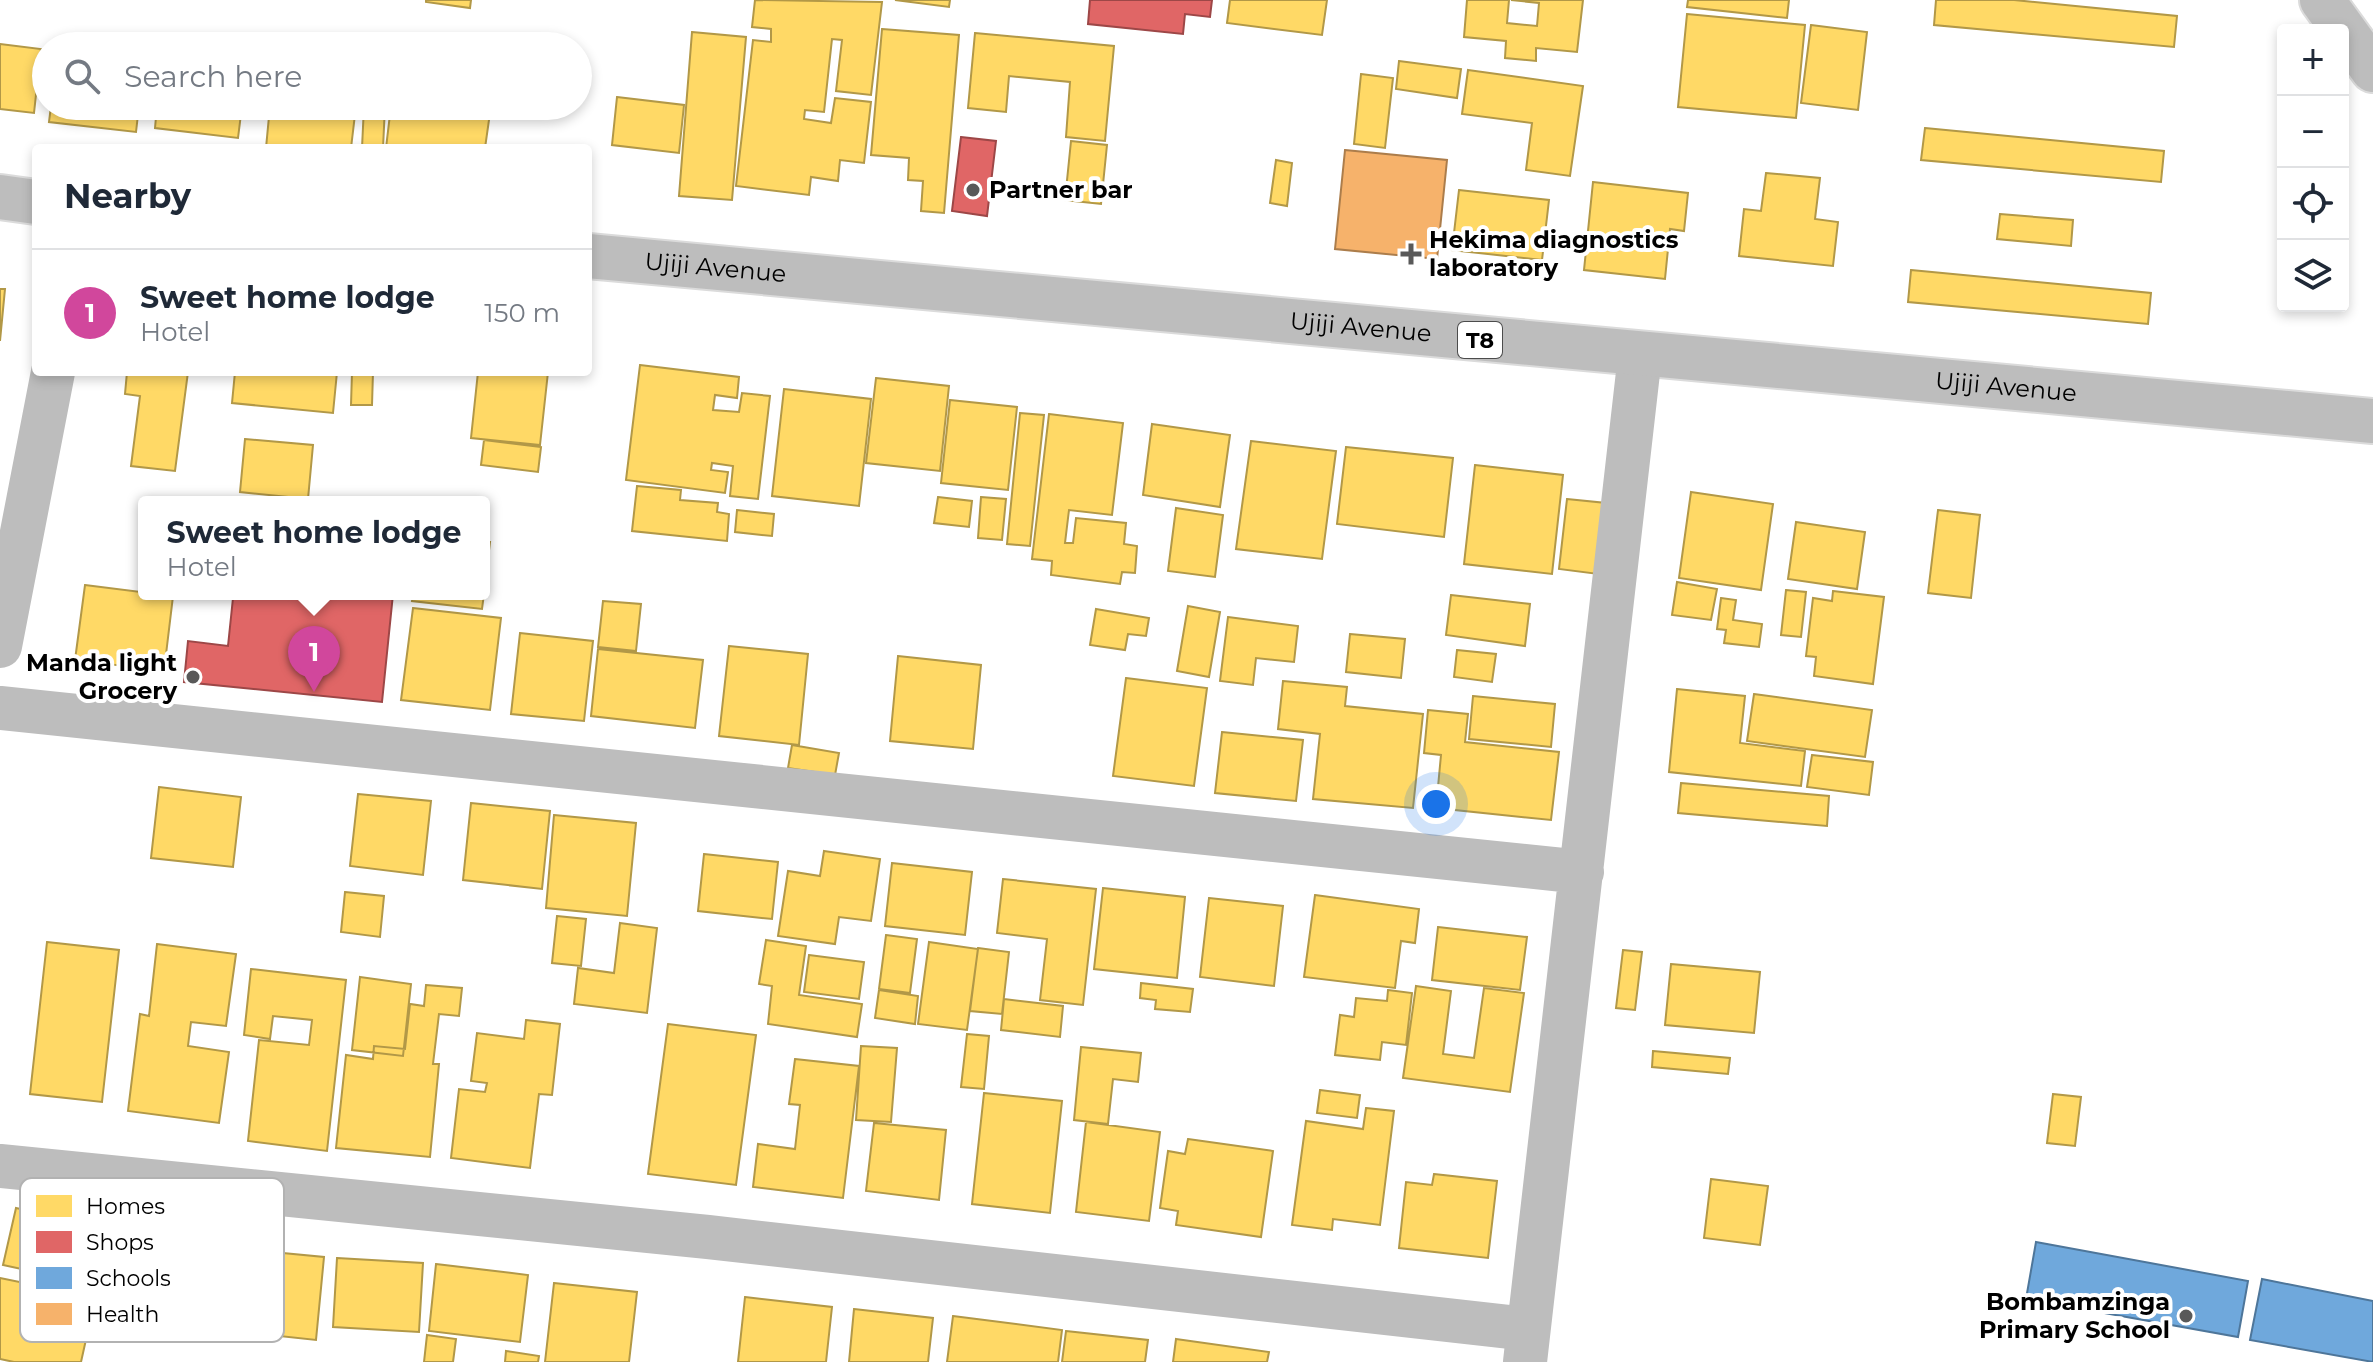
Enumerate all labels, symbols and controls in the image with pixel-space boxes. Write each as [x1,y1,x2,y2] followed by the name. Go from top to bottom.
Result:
[2277,24,2349,312] map controls
[2277,24,2349,96] button: +
[32,32,592,120] search box
[60,54,104,98] icon: search
[124,58,302,95] text: Search here
[2277,96,2349,168] button: −
[2277,168,2349,240] button: locate
[64,175,191,217] text: Nearby
[989,175,1133,204] place label: Partner bar
[964,181,982,199] marker: Partner bar
[1429,225,1679,282] place label: Hekima diagnostics laboratory
[2277,240,2349,312] button: layers
[1400,243,1422,265] marker: Hekima diagnostics laboratory
[644,246,787,288] street label: Ujiji Avenue
[140,279,435,316] text: Sweet home lodge
[85,297,95,329] text: 1
[484,297,560,329] text: 150 m
[1289,306,1433,348] street label: Ujiji Avenue
[140,316,210,348] text: Hotel
[1458,322,1502,358] road number: T8
[1934,366,2078,408] street label: Ujiji Avenue
[138,496,490,600] popup
[167,514,461,551] text: Sweet home lodge
[167,551,237,583] text: Hotel
[288,626,340,692] pin: 1
[26,648,178,705] place label: Manda light Grocery
[184,668,202,686] marker: Manda light Grocery
[1416,784,1456,824] your location
[20,1178,284,1342] legend
[86,1193,165,1220] text: Homes
[86,1229,154,1256] text: Shops
[86,1265,171,1292] text: Schools
[1979,1287,2170,1344] place label: Bombamzinga Primary School
[86,1301,159,1328] text: Health
[2177,1307,2195,1325] marker: Bombamzinga Primary School

